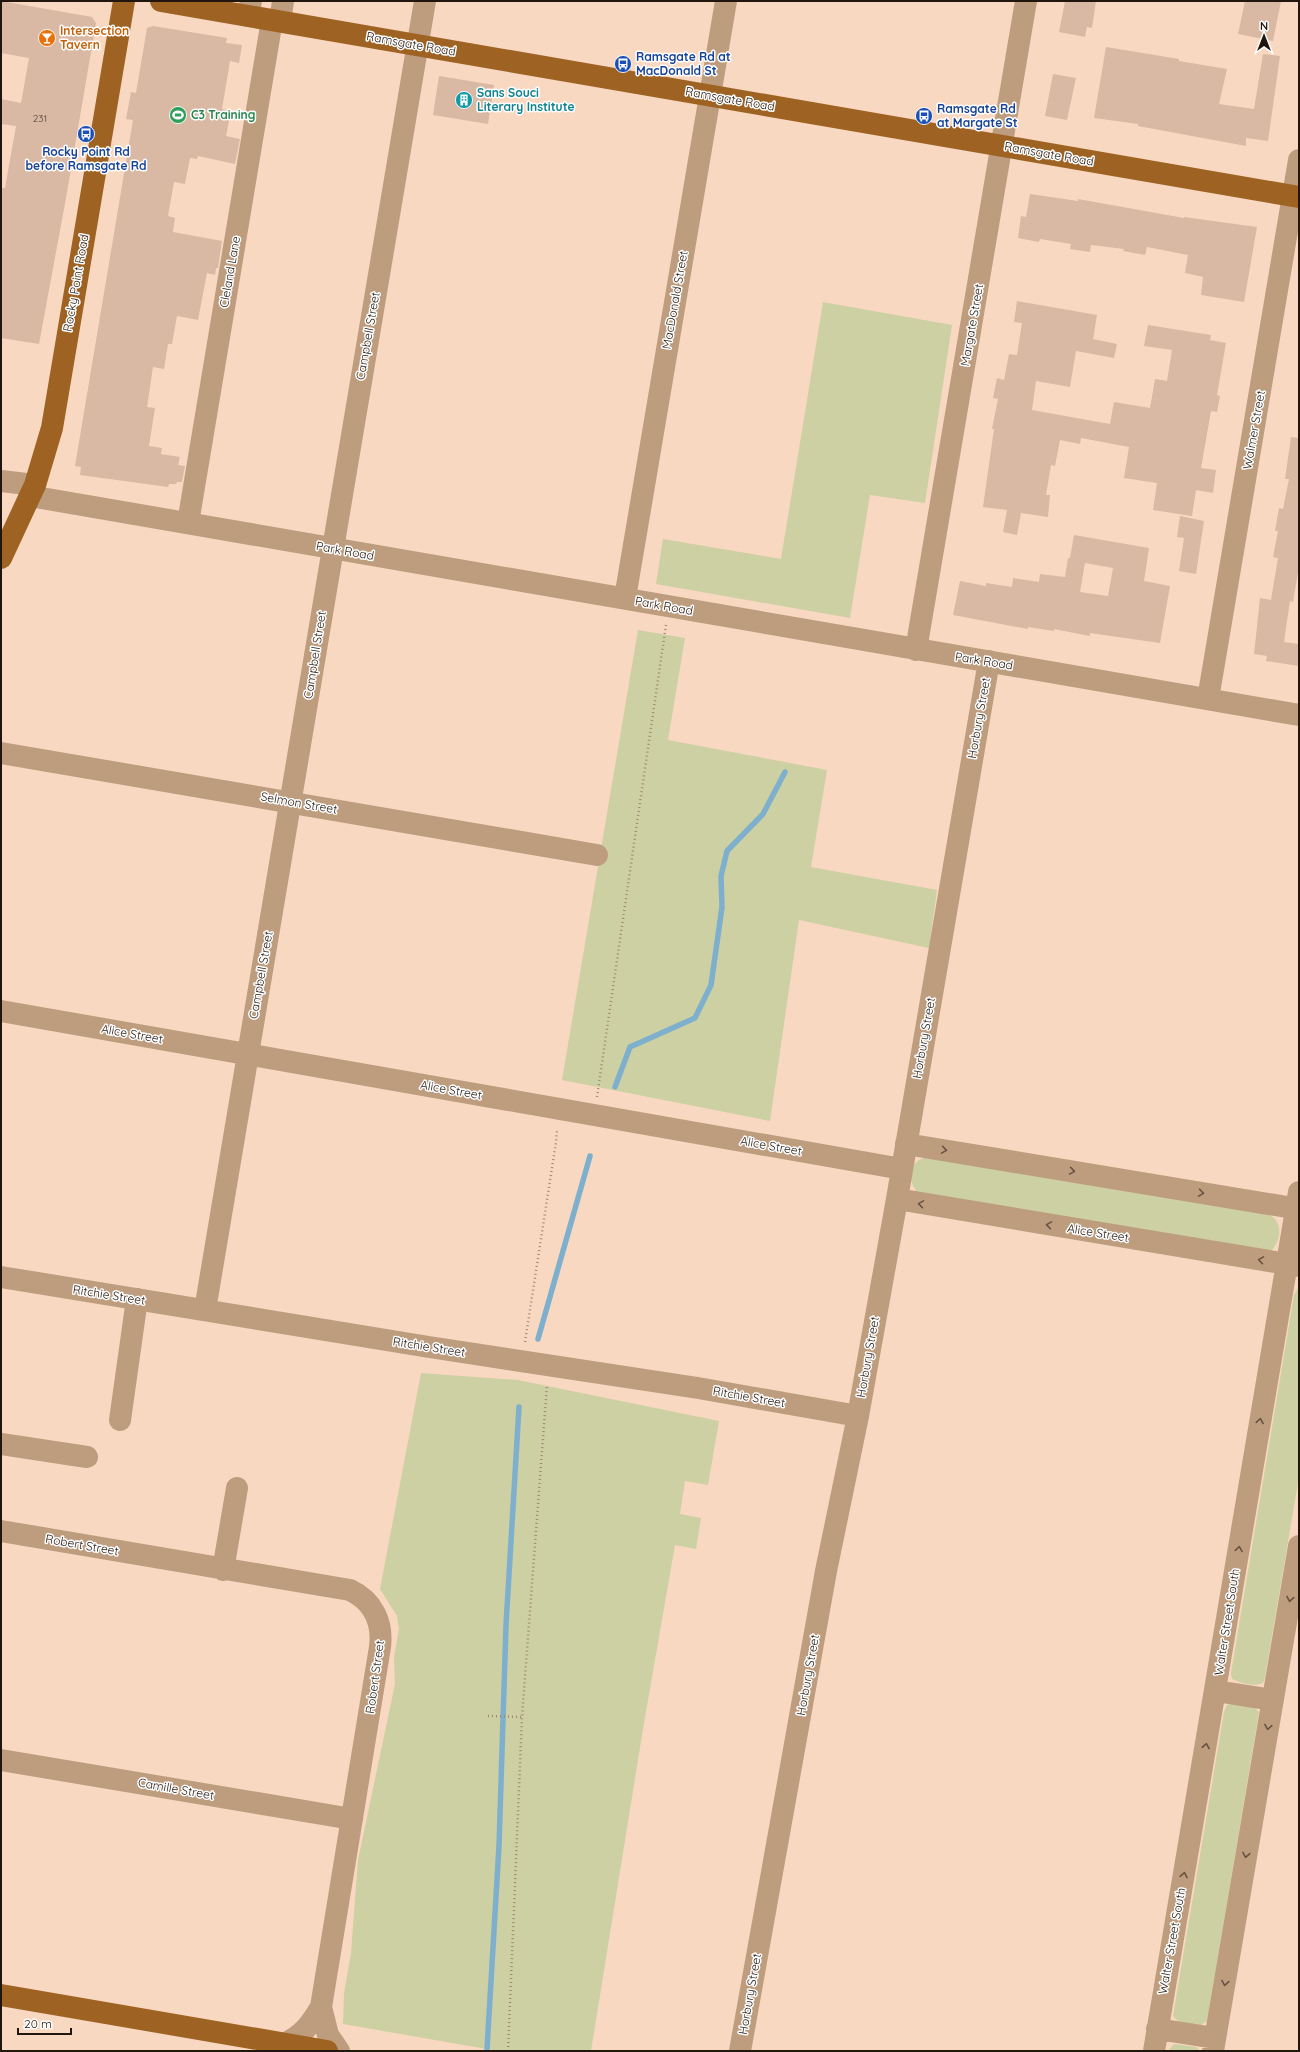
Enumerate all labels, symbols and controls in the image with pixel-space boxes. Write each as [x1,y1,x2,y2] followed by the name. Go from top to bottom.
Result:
[1244,16,1284,56] north arrow
[1260,19,1268,33] text: N
[60,23,129,52] place label: Intersection Tavern
[37,28,57,48] bar icon: Intersection Tavern
[365,28,457,59] street label: Ramsgate Road
[636,49,731,78] place label: Ramsgate Rd at MacDonald St
[613,54,633,74] bus stop icon: Ramsgate Rd at MacDonald St
[684,83,776,114] street label: Ramsgate Road
[477,85,575,114] place label: Sans Souci Literary Institute
[454,90,474,110] building icon: Sans Souci Literary Institute
[937,101,1018,130] place label: Ramsgate Rd at Margate St
[168,105,188,125] sports icon: C3 Training
[914,106,934,126] bus stop icon: Ramsgate Rd at Margate St
[191,107,255,122] place label: C3 Training
[33,112,47,125] house number: 231
[76,124,96,144] bus stop icon: Rocky Point Rd before Ramsgate Rd
[1003,138,1095,169] street label: Ramsgate Road
[25,144,147,173] place label: Rocky Point Rd before Ramsgate Rd
[60,233,91,333] street label: Rocky Point Road
[216,235,243,309] street label: Cleland Lane
[658,250,691,350] street label: MacDonald Street
[957,283,986,367] street label: Margate Street
[352,291,383,381] street label: Campbell Street
[1239,389,1268,471] street label: Walmer Street
[315,538,375,563] street label: Park Road
[634,593,694,618] street label: Park Road
[300,610,329,700] street label: Campbell Street
[954,649,1014,672] street label: Park Road
[964,676,993,760] street label: Horbury Street
[260,788,339,817] street label: Selmon Street
[245,930,276,1020] street label: Campbell Street
[909,996,938,1080] street label: Horbury Street
[100,1021,164,1046] street label: Alice Street
[419,1077,483,1102] street label: Alice Street
[739,1133,803,1158] street label: Alice Street
[941,1145,947,1154] one-way arrow
[1069,1167,1075,1175] one-way arrow
[1197,1188,1204,1196] one-way arrow
[918,1200,924,1208] one-way arrow
[1066,1220,1130,1245] street label: Alice Street
[1046,1221,1053,1230] one-way arrow
[1257,1256,1264,1265] one-way arrow
[72,1281,146,1308] street label: Ritchie Street
[853,1315,882,1399] street label: Horbury Street
[392,1333,466,1360] street label: Ritchie Street
[712,1383,786,1410] street label: Ritchie Street
[1255,1418,1264,1424] one-way arrow
[44,1531,120,1558] street label: Robert Street
[1234,1546,1243,1552] one-way arrow
[1211,1567,1242,1676] street label: Walter Street South
[1286,1595,1295,1602] one-way arrow
[793,1633,822,1717] street label: Horbury Street
[362,1639,387,1715] street label: Robert Street
[1264,1724,1273,1730] one-way arrow
[1201,1743,1210,1750] one-way arrow
[137,1774,215,1803] street label: Camille Street
[1242,1852,1251,1858] one-way arrow
[1179,1871,1188,1878] one-way arrow
[1155,1886,1188,1995] street label: Walter Street South
[735,1952,764,2036] street label: Horbury Street
[1221,1980,1230,1986] one-way arrow
[18,2010,71,2036] scale bar
[24,2016,52,2031] text: 20 m

